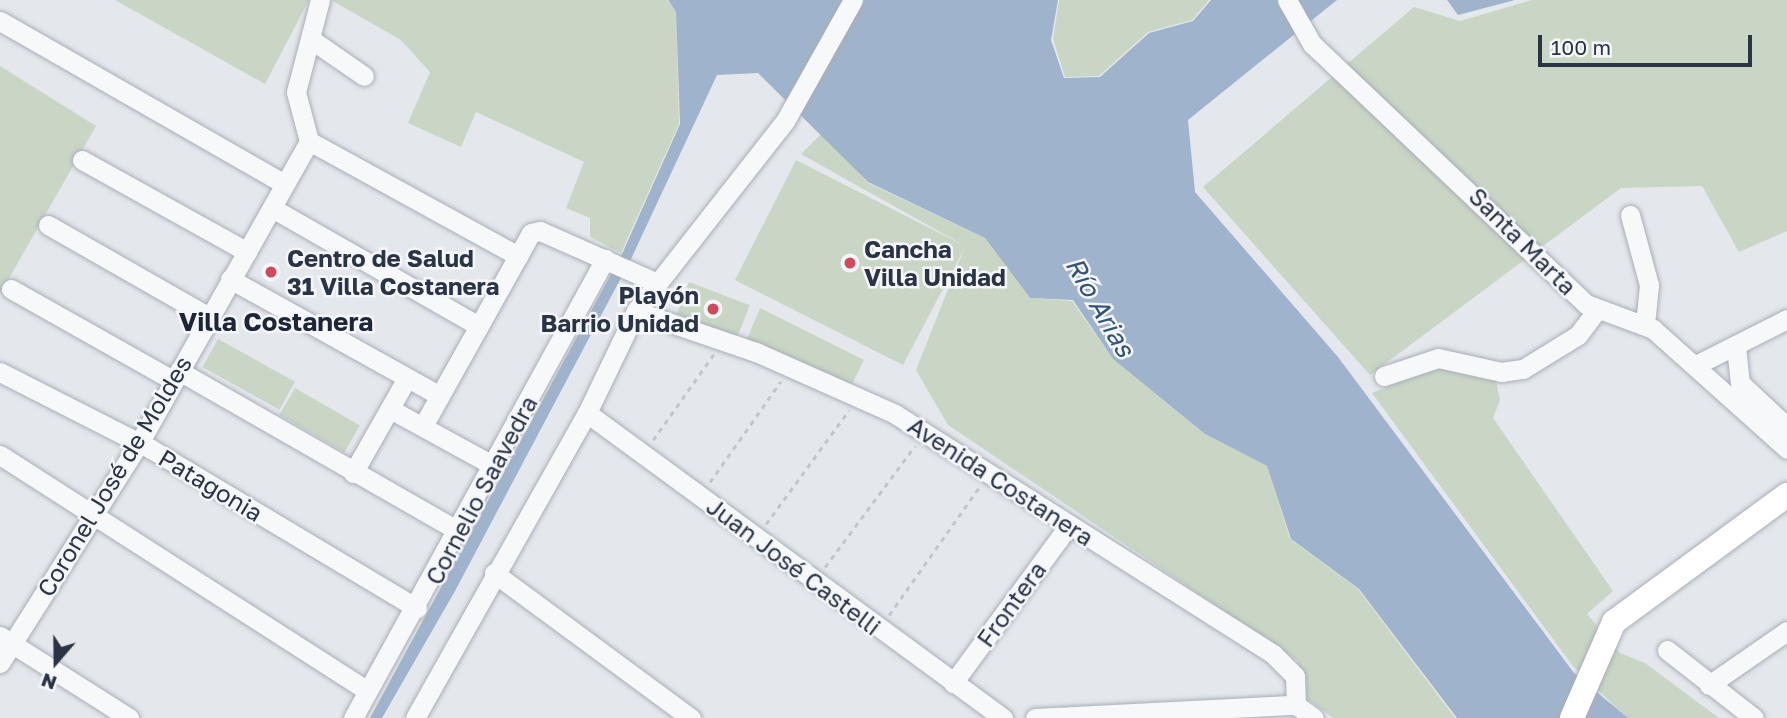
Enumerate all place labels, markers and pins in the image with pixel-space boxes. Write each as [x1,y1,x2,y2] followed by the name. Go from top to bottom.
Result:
[864,235,1006,291] place label: Cancha Villa Unidad
[287,244,500,300] place label: Centro de Salud 31 Villa Costanera
[842,255,858,271] marker: Cancha Villa Unidad
[261,262,281,282] marker: Centro de Salud 31 Villa Costanera
[540,281,699,337] place label: Playón Barrio Unidad
[705,301,721,317] marker: Playón Barrio Unidad

